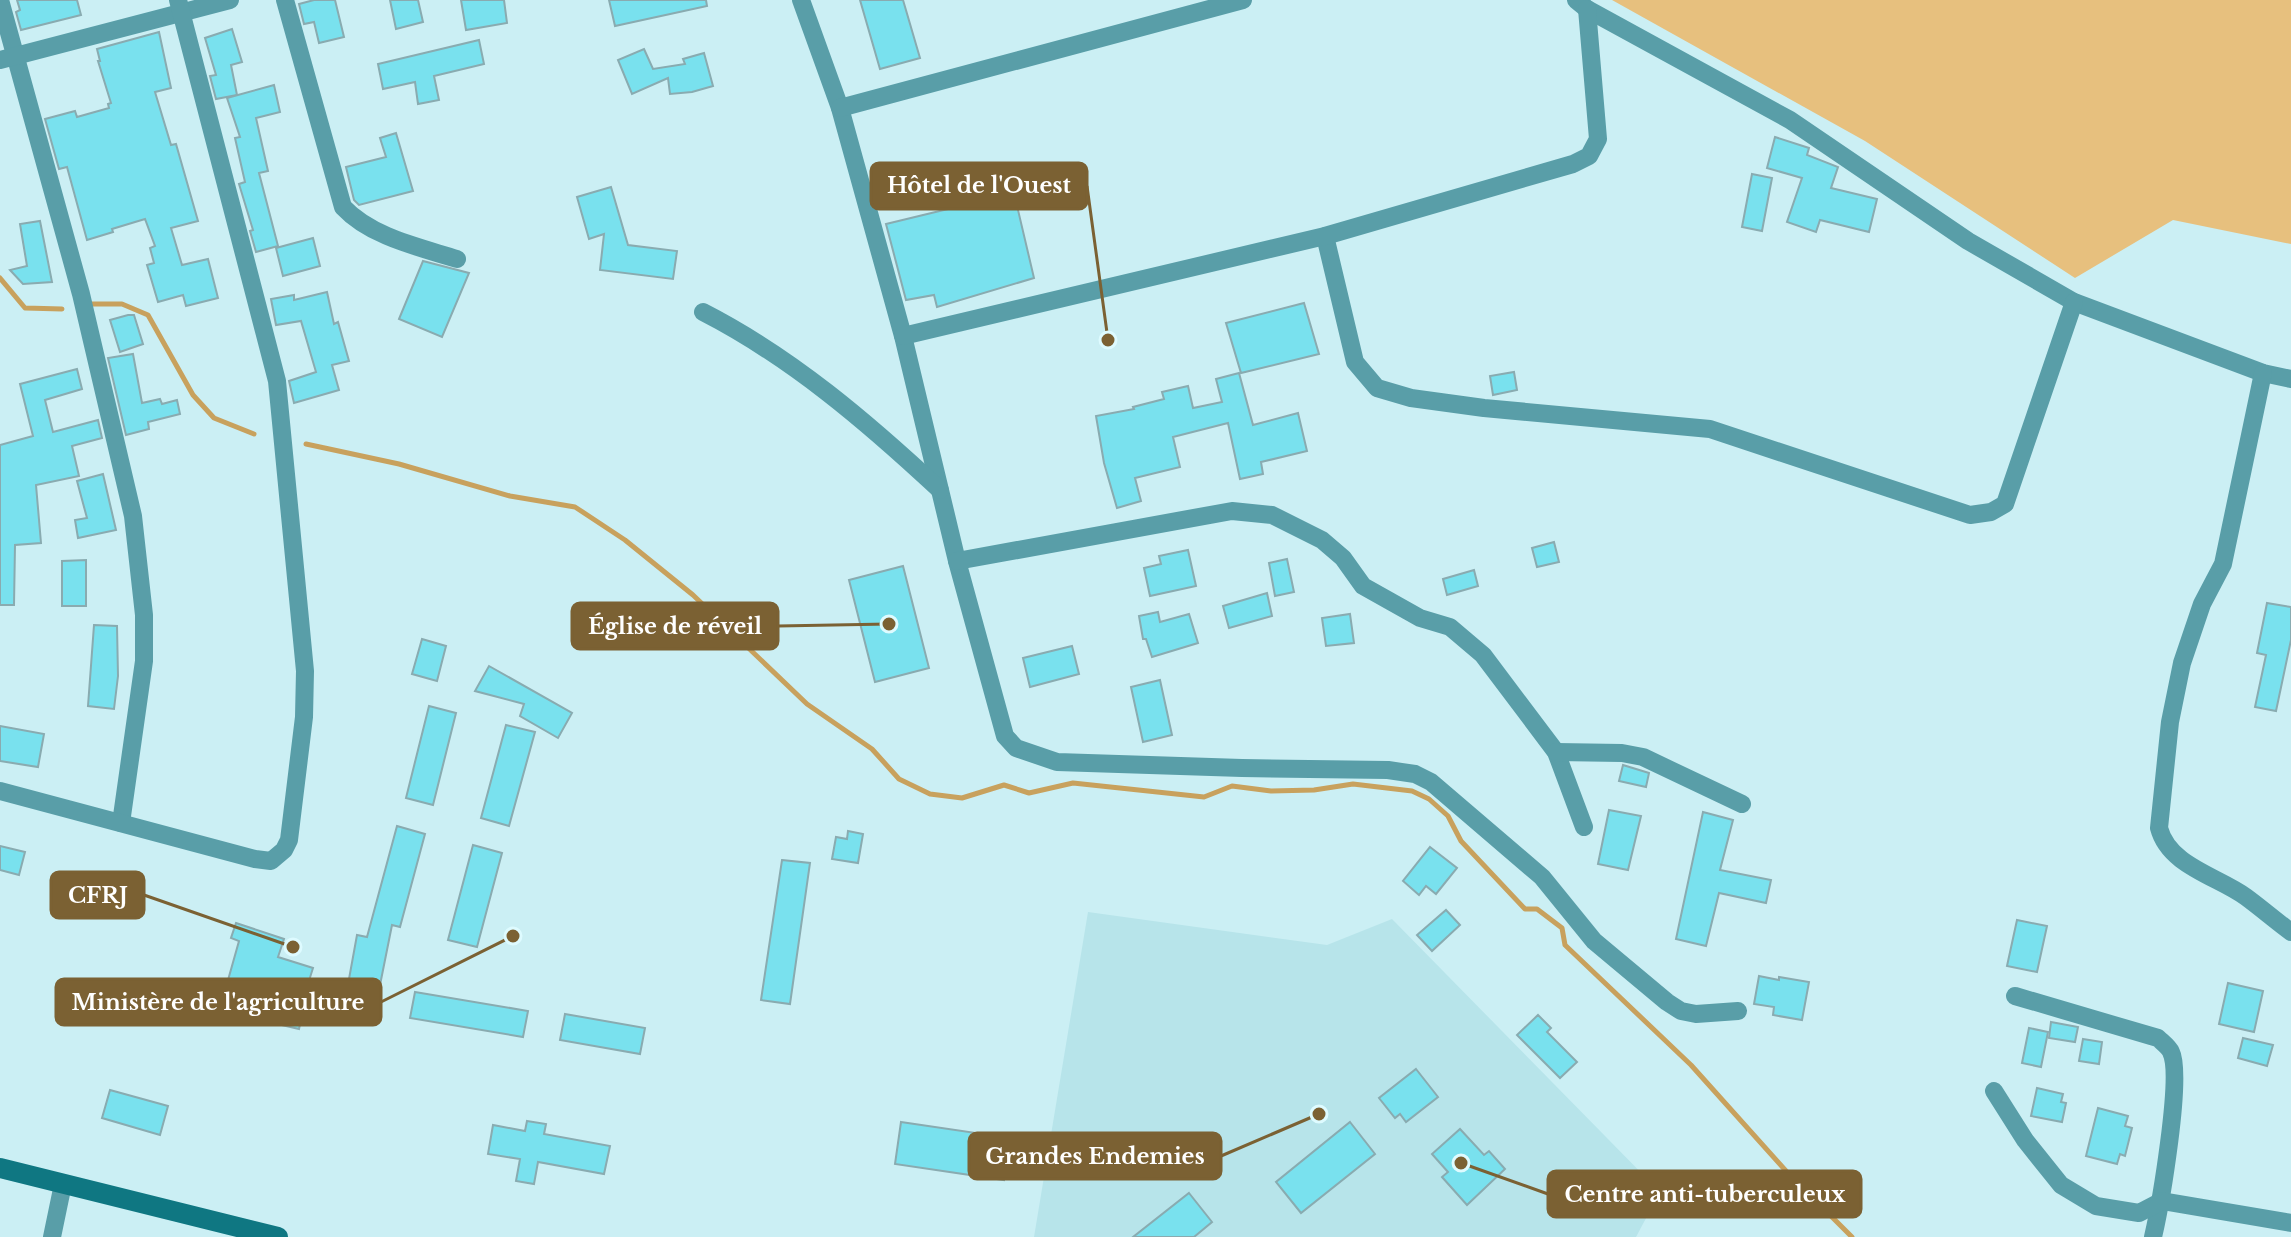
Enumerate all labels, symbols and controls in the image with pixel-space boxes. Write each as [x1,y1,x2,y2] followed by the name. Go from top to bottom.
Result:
[871,163,1087,209] callout: Hôtel de l'Ouest
[887,172,1072,199] text: Hôtel de l'Ouest
[572,603,778,649] callout: Église de réveil
[588,612,762,640] text: Église de réveil
[51,872,144,918] callout: CFRJ
[68,882,128,909] text: CFRJ
[56,979,381,1025] callout: Ministère de l'agriculture
[72,989,365,1016] text: Ministère de l'agriculture
[969,1133,1221,1179] callout: Grandes Endemies
[985,1143,1205,1170] text: Grandes Endemies
[1548,1171,1861,1217] callout: Centre anti-tuberculeux
[1564,1181,1846,1208] text: Centre anti-tuberculeux

